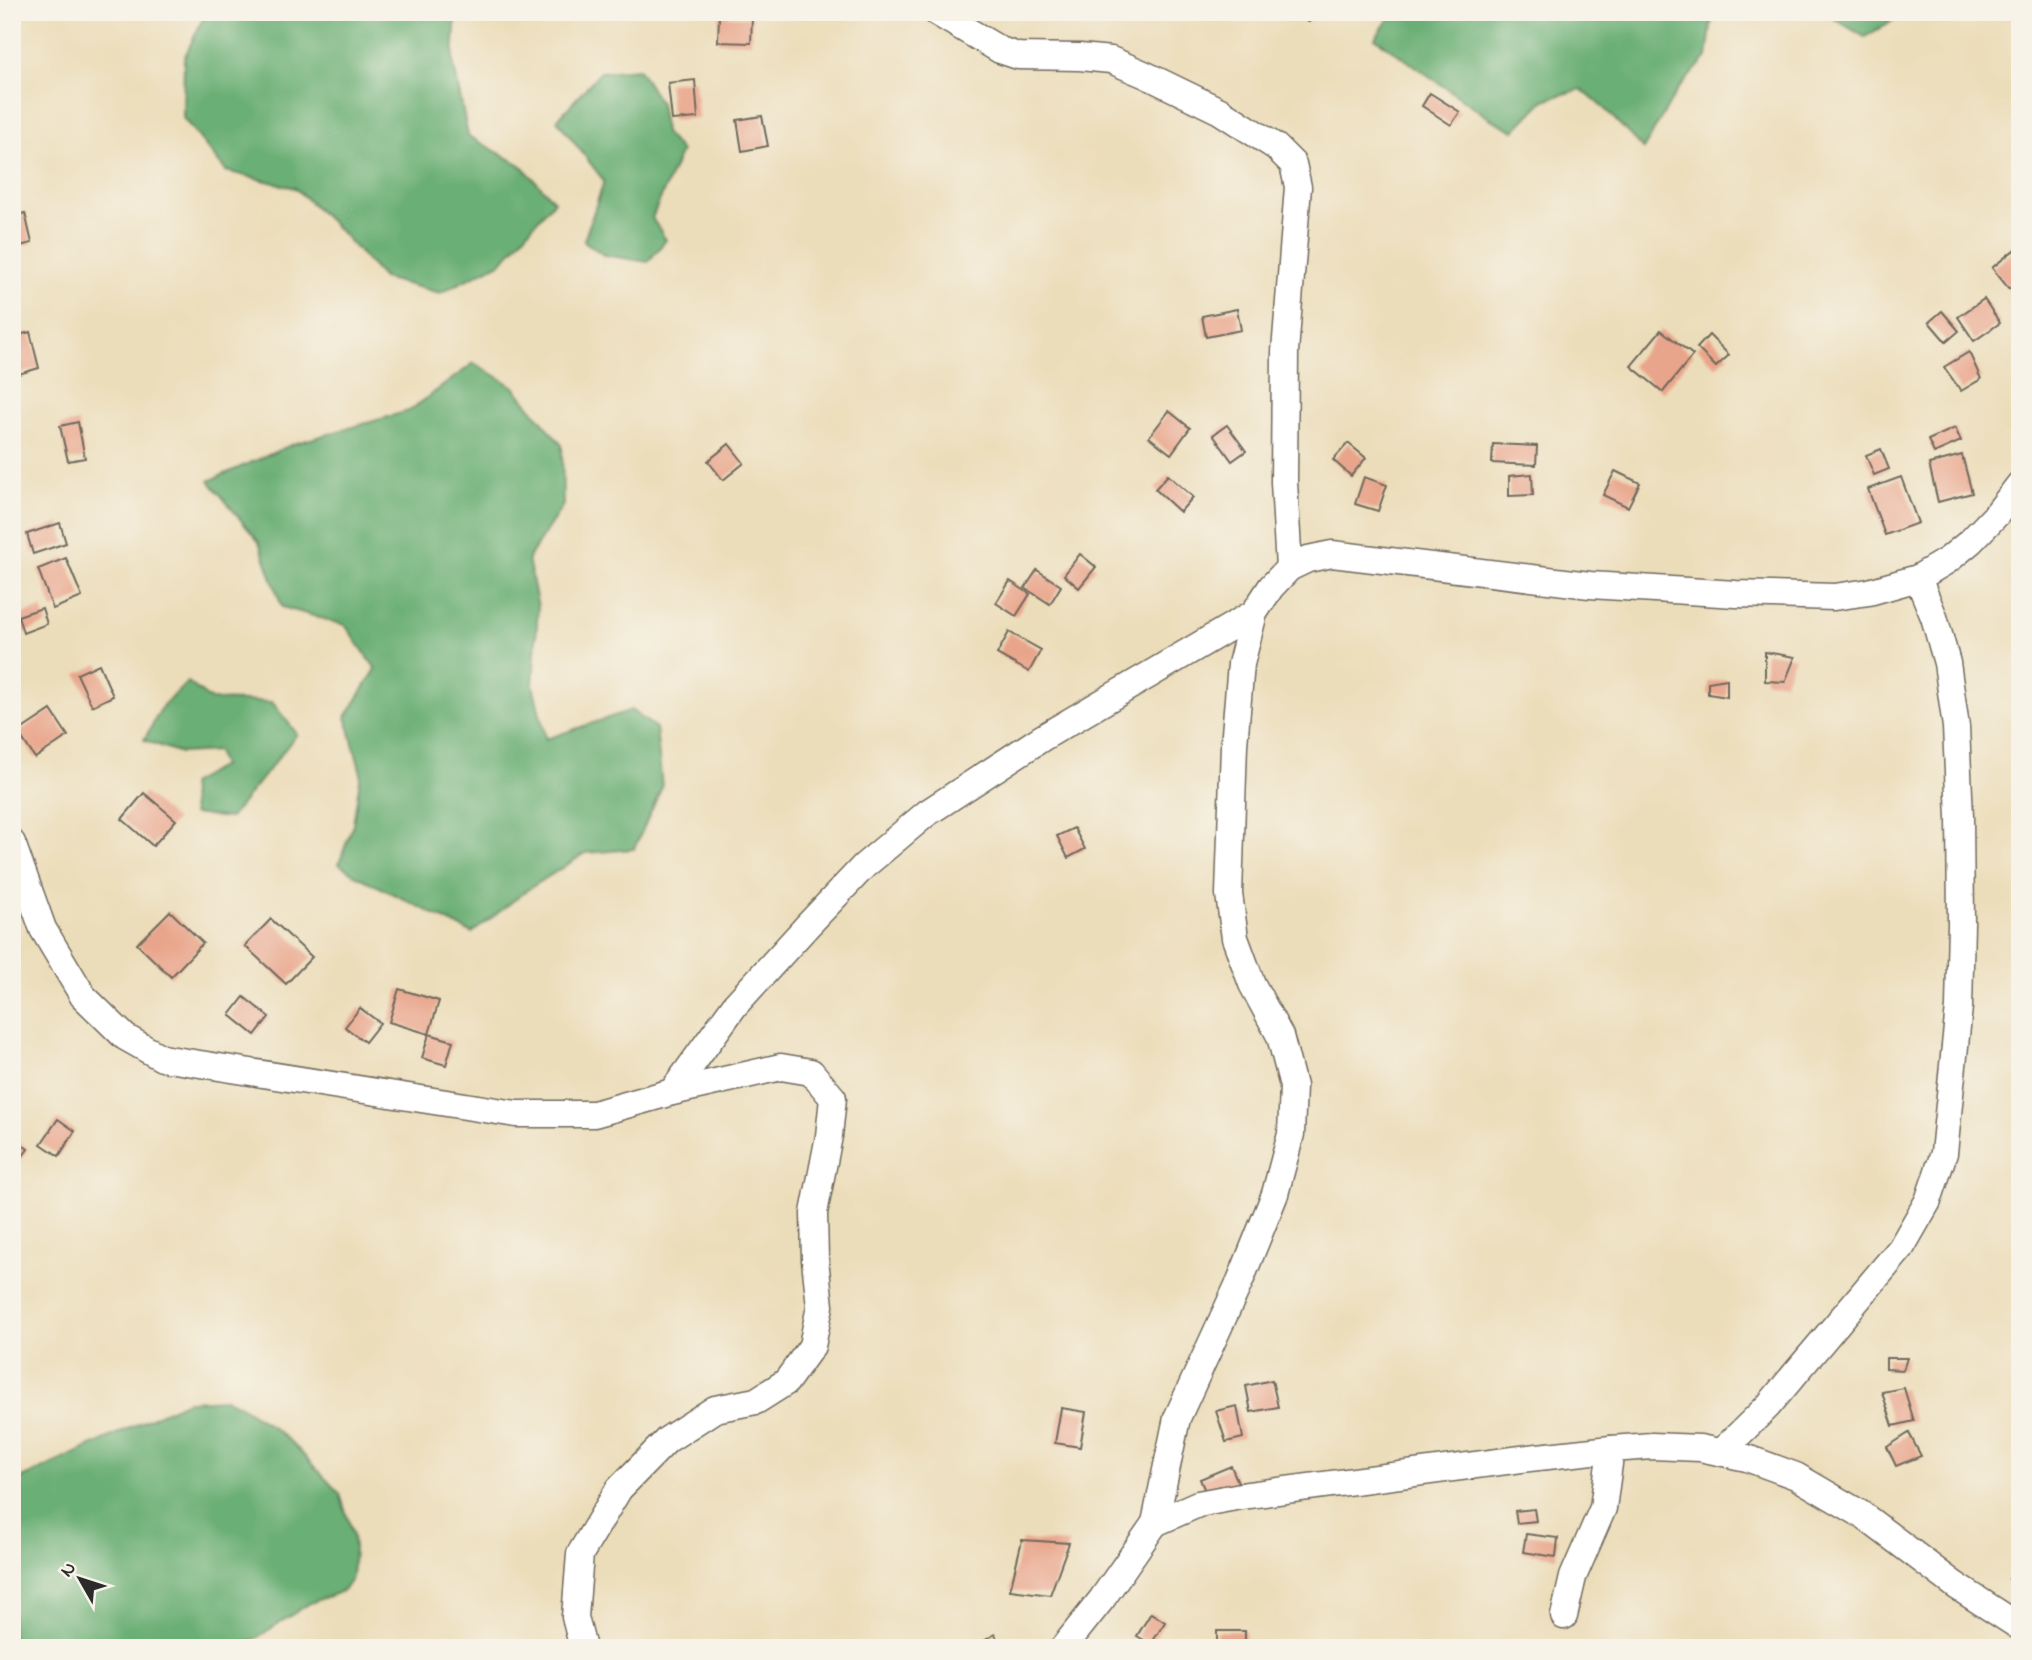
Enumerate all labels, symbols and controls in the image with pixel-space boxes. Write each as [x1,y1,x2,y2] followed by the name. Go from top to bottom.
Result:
[46,1544,116,1614] north arrow
[54,1556,83,1583] text: N

